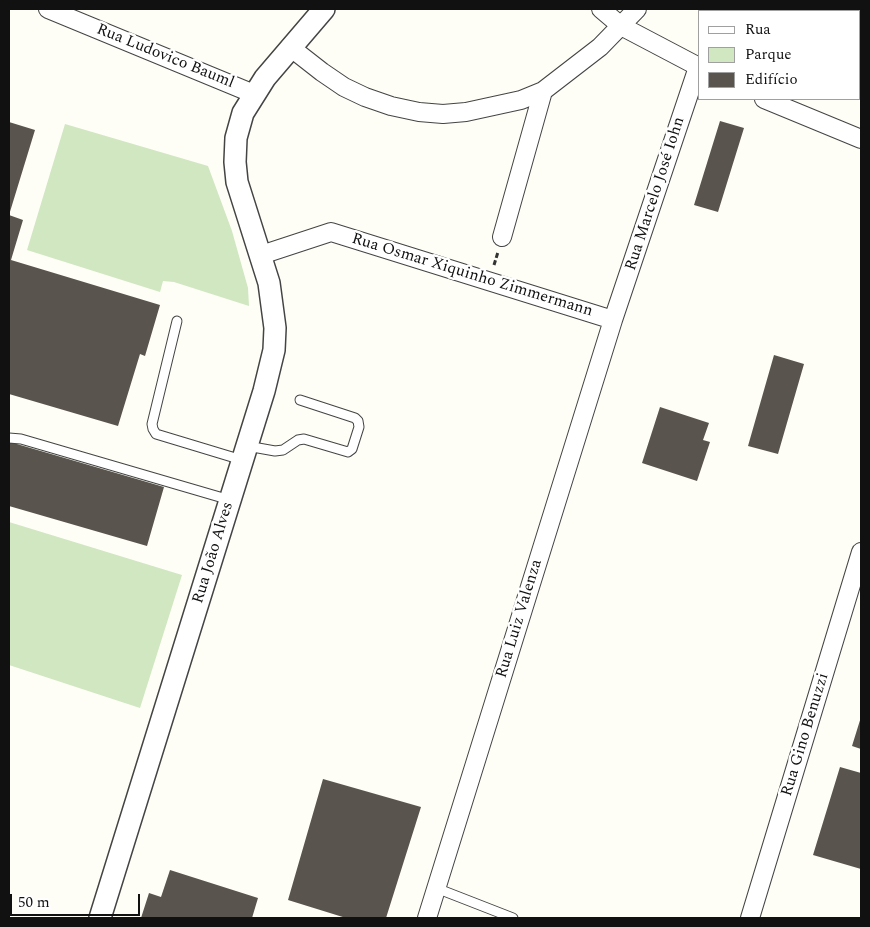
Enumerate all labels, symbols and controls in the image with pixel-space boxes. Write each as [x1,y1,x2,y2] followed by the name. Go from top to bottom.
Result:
[698,10,860,100] legend
[745,18,771,41] text: Rua
[93,21,237,93] street label: Rua Ludovico Bauml
[745,43,792,66] text: Parque
[745,68,798,91] text: Edifício
[622,115,690,273] street label: Rua Marcelo José Iohn
[349,230,595,322] street label: Rua Osmar Xiquinho Zimmermann
[189,500,239,606] street label: Rua João Alves
[493,557,547,681] street label: Rua Luiz Valenza
[778,671,834,799] street label: Rua Gino Benuzzi
[12,884,142,916] scale bar
[18,891,50,914] text: 50 m

